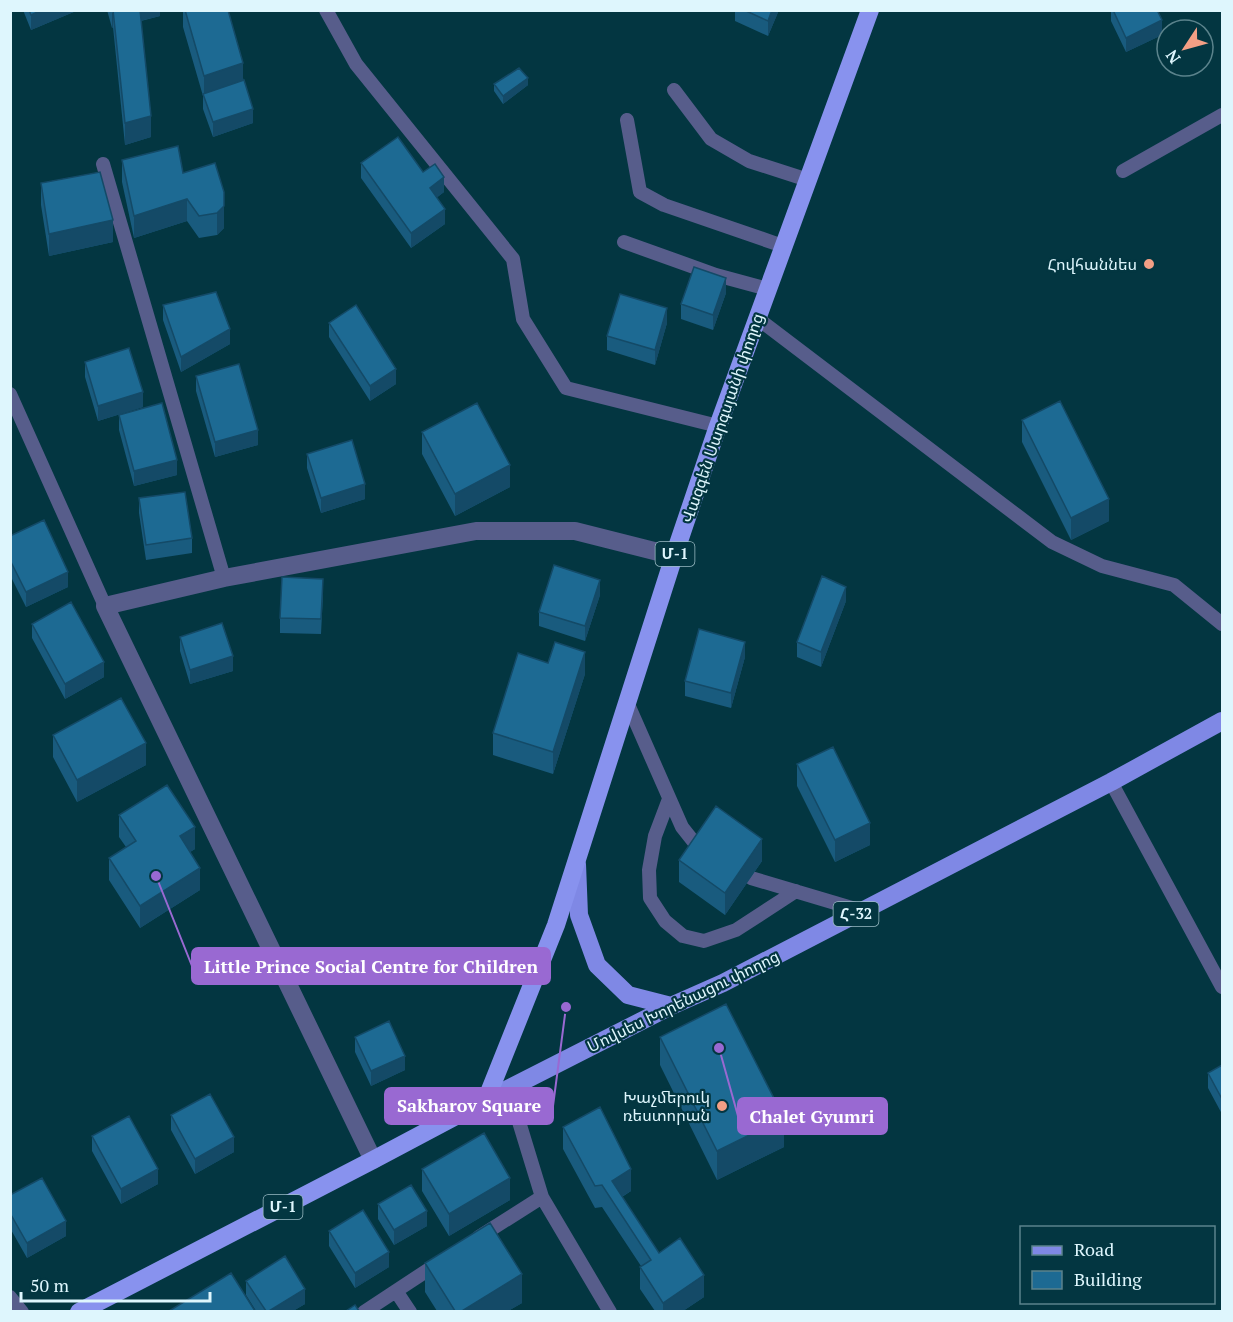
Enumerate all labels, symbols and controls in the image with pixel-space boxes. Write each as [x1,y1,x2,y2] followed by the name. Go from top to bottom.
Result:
[1155,18,1215,78] north arrow
[1160,45,1185,68] text: N
[1047,253,1137,275] place label: Հովհաննես
[1142,257,1156,271] marker: Հովհաննես
[676,310,768,526] street label: Վազգեն Սարգսյանի փողոց
[656,542,694,566] road number: Մ-1
[834,902,878,926] road number: Հ-32
[583,945,783,1057] street label: Մովսես Խորենացու փողոց
[192,948,550,984] callout: Little Prince Social Centre for Children
[204,954,538,978] text: Little Prince Social Centre for Children
[623,1086,710,1126] place label: Խաչմերուկ ռեստորան
[385,1088,553,1124] callout: Sakharov Square
[397,1093,541,1117] text: Sakharov Square
[738,1098,887,1134] callout: Chalet Gyumri
[715,1099,729,1113] marker: Խաչմերուկ ռեստորան
[750,1104,874,1128] text: Chalet Gyumri
[264,1195,302,1219] road number: Մ-1
[1020,1226,1215,1304] legend
[1074,1237,1114,1261] text: Road
[21,1265,210,1303] scale bar
[1074,1267,1142,1291] text: Building
[30,1273,70,1297] text: 50 m

